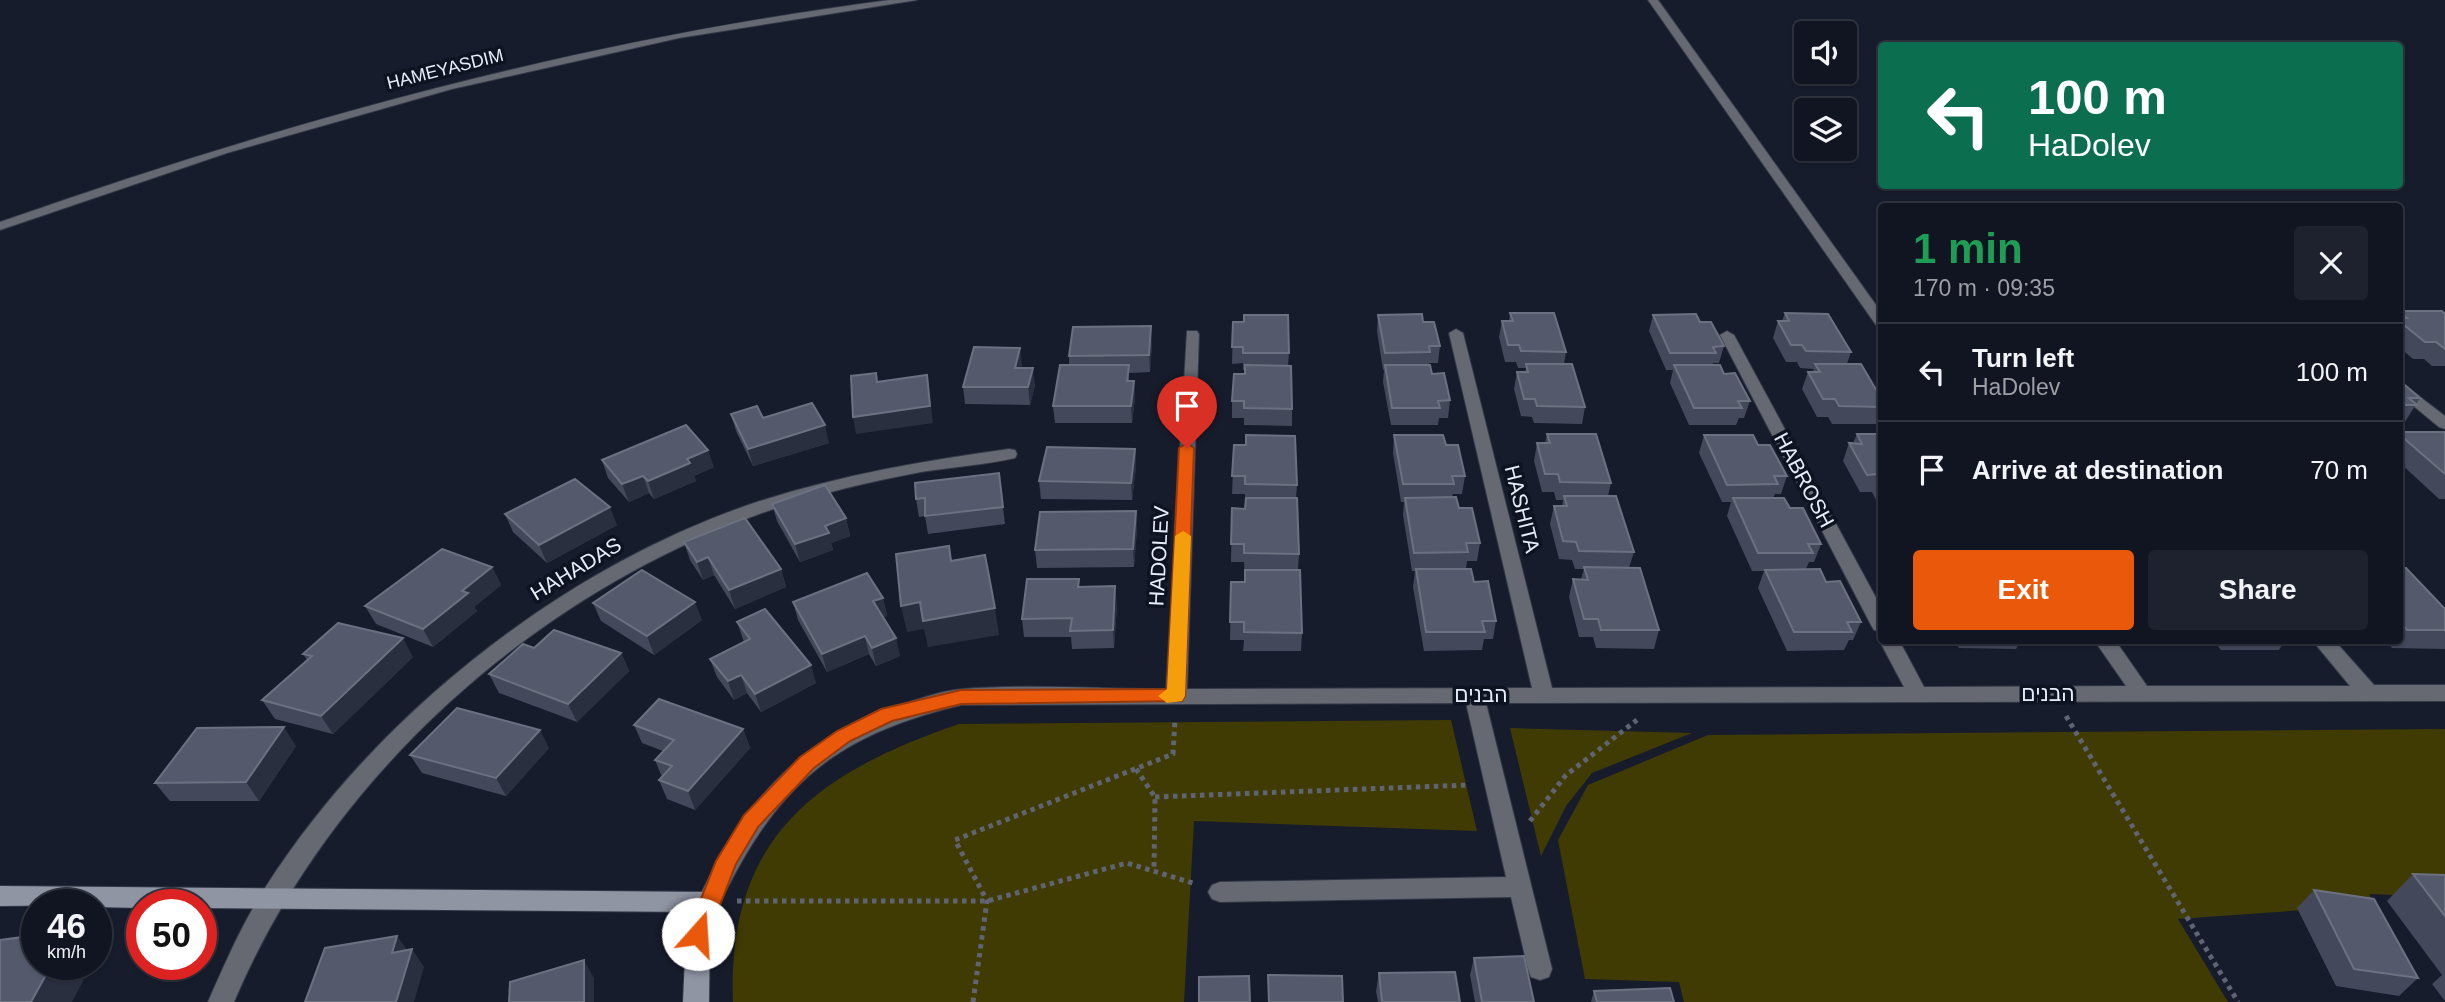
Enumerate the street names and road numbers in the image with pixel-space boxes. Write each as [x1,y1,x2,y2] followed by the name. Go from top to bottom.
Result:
[385,45,505,93] street label: HAMEYASDIM
[1770,429,1839,531] street label: HABROSH
[1501,463,1544,555] street label: HASHITA
[1144,505,1173,607] street label: HADOLEV
[526,533,625,605] street label: HAHADAS
[2021,682,2075,705] street label: הבנים
[1454,683,1508,706] street label: הבנים

